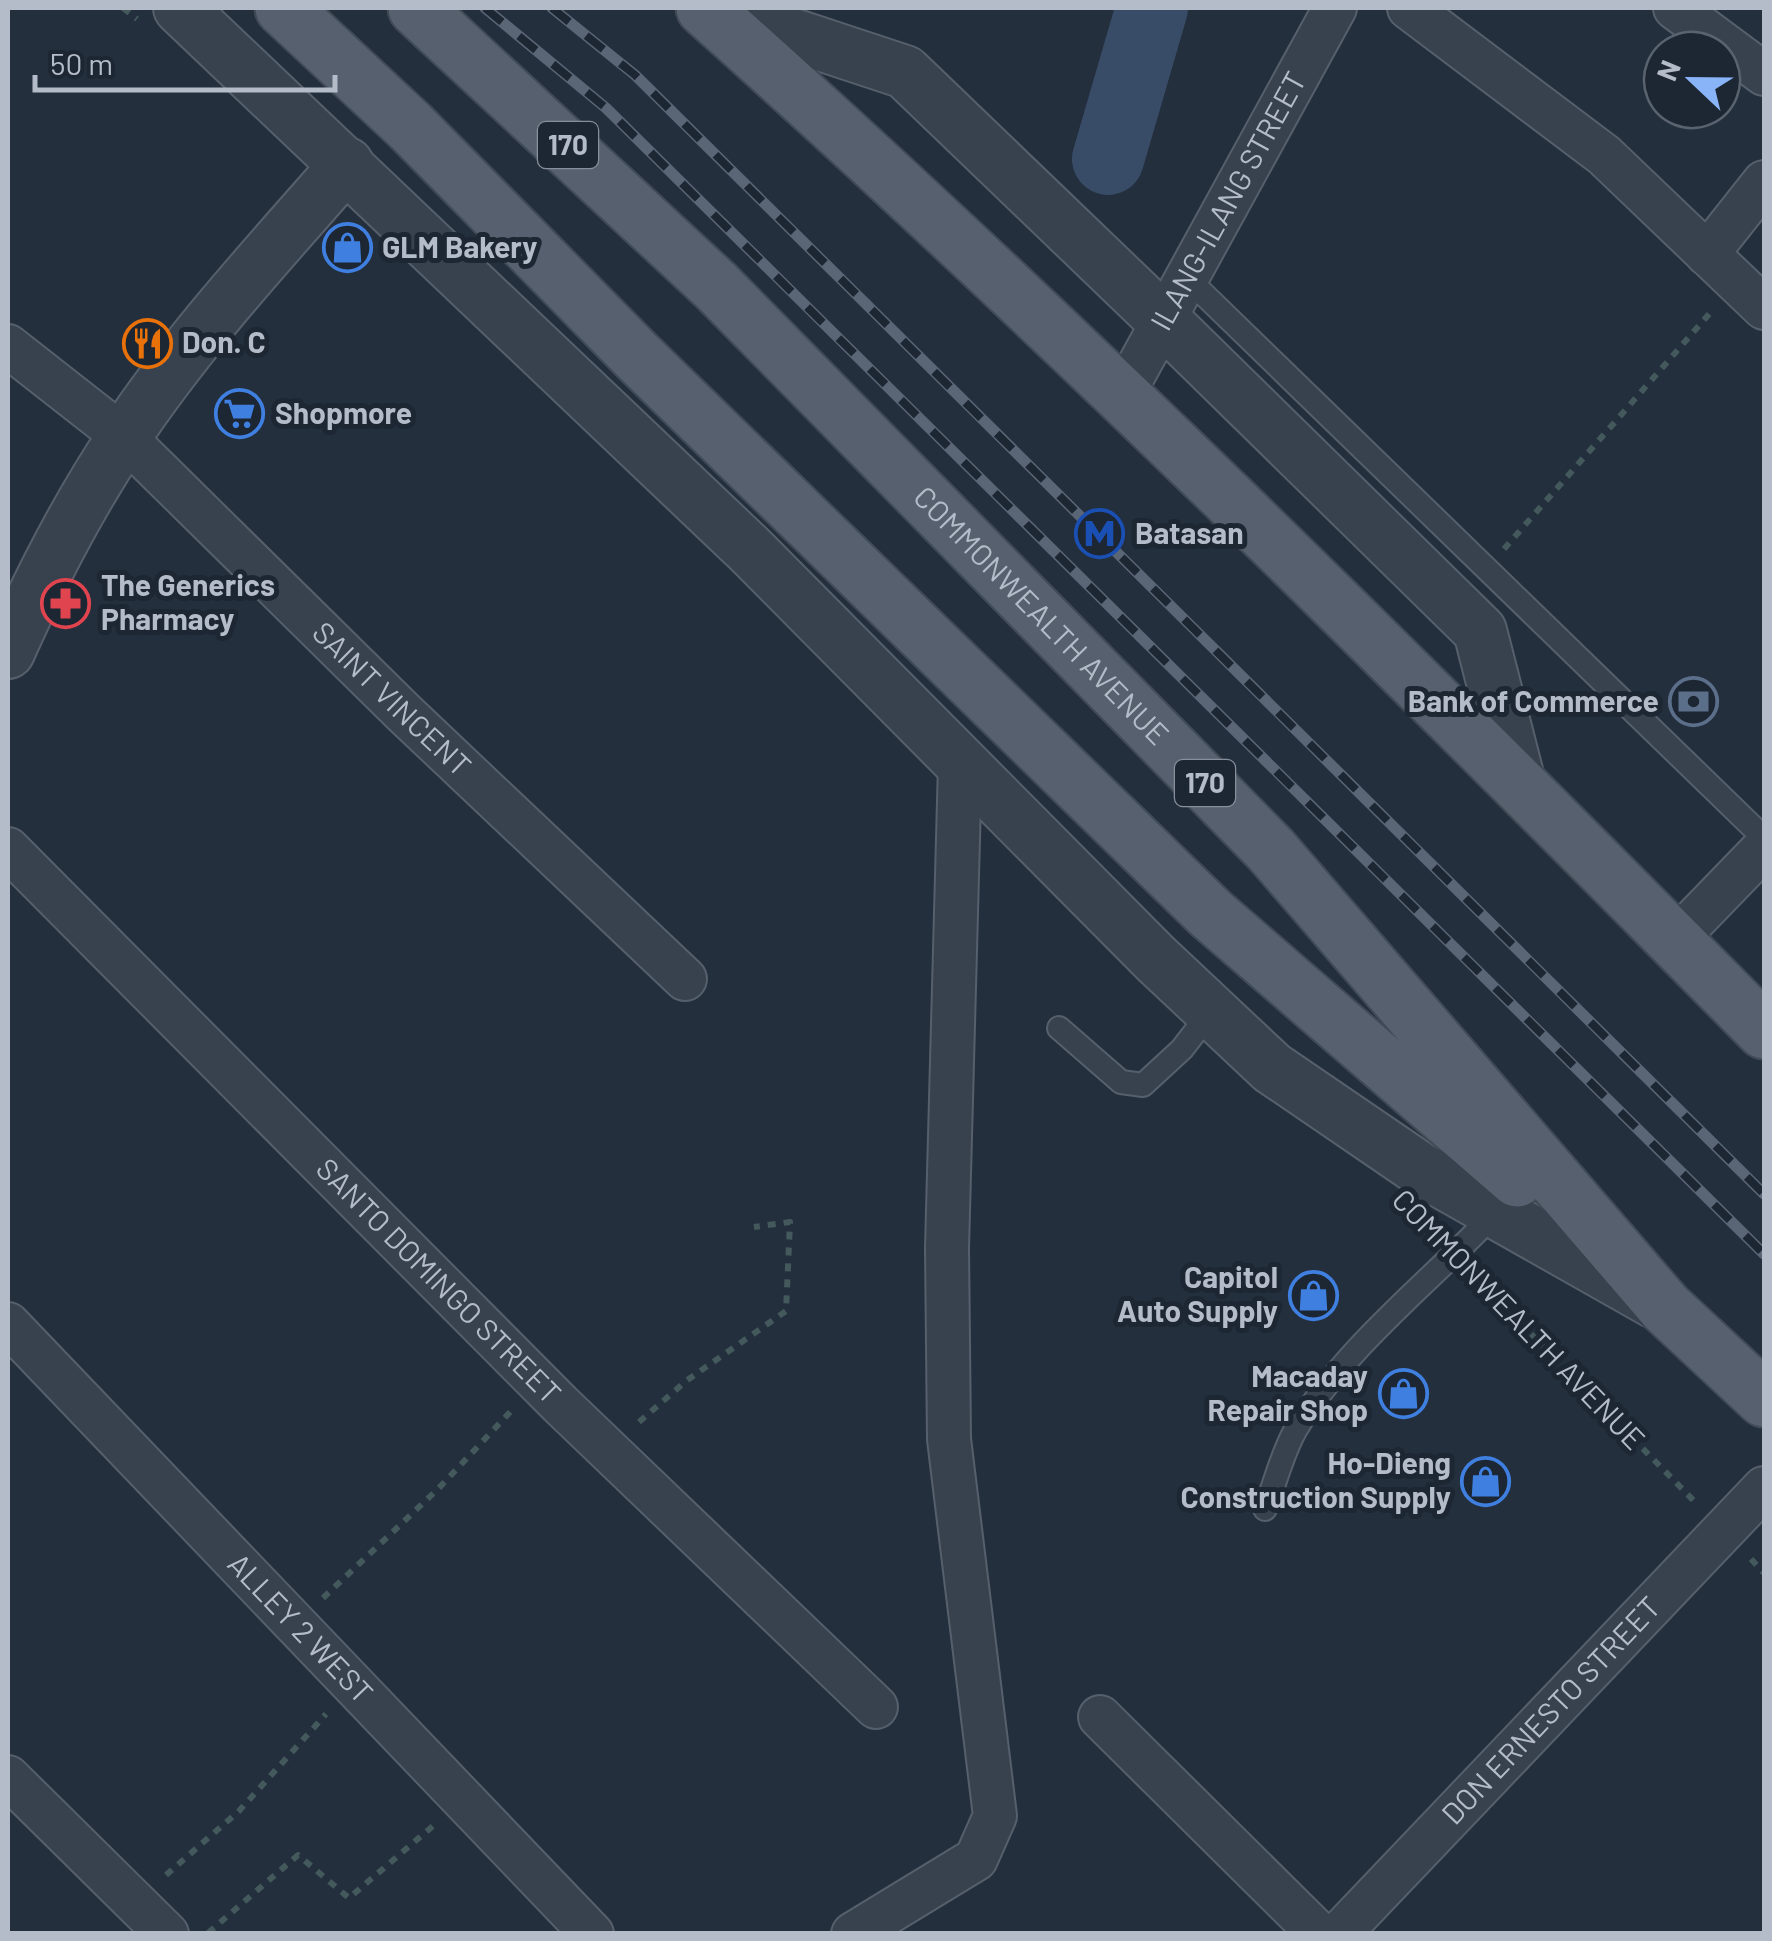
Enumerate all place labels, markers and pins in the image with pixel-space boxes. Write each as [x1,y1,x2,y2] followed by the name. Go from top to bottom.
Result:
[321,222,373,274] shop icon: GLM Bakery
[382,228,537,264] place label: GLM Bakery
[121,317,173,369] restaurant icon: Don. C
[182,323,266,359] place label: Don. C
[214,388,266,440] supermarket icon: Shopmore
[275,394,412,430] place label: Shopmore
[1074,508,1126,560] metro station icon: Batasan
[1135,514,1244,550] place label: Batasan
[101,566,275,636] place label: The Generics Pharmacy
[40,577,92,629] pharmacy icon: The Generics Pharmacy
[1668,676,1720,728] bank icon: Bank of Commerce
[1408,682,1659,718] place label: Bank of Commerce
[1117,1258,1278,1328] place label: Capitol Auto Supply
[1287,1269,1339,1321] shop icon: Capitol Auto Supply
[1207,1357,1368,1427] place label: Macaday Repair Shop
[1377,1368,1429,1420] shop icon: Macaday Repair Shop
[1180,1444,1451,1514] place label: Ho-Dieng Construction Supply
[1460,1455,1512,1507] shop icon: Ho-Dieng Construction Supply

